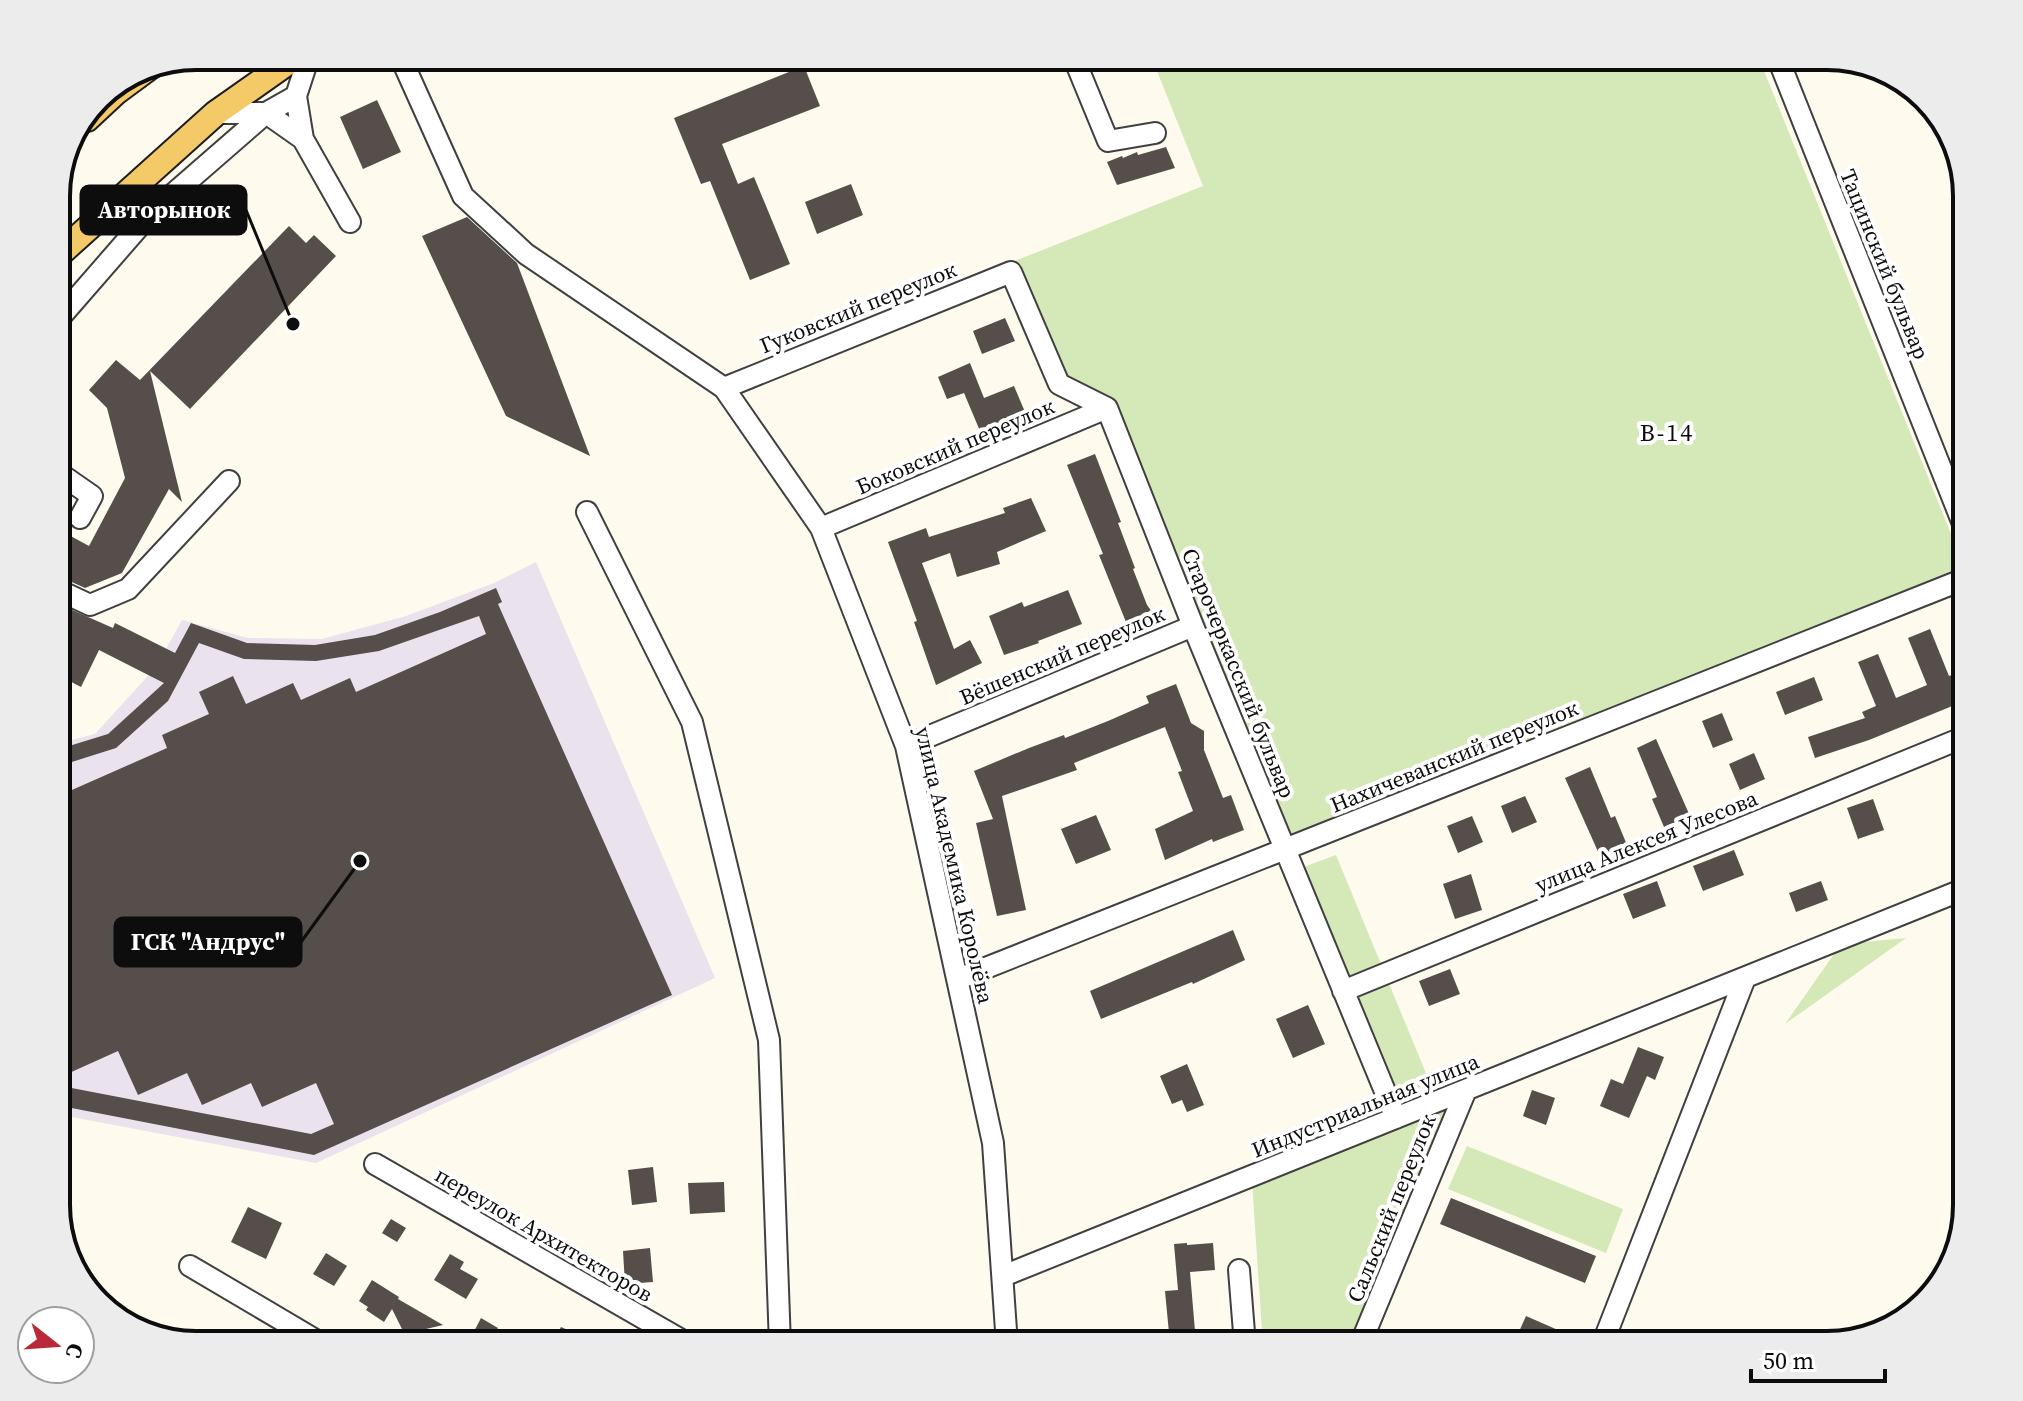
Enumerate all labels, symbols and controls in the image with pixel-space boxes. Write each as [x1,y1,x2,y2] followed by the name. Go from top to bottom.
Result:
[1833,165,1937,363] street label: Тацинский бульвар
[81,186,246,234] callout: Авторынок
[97,193,231,226] text: Авторынок
[755,254,961,360] street label: Гуковский переулок
[851,391,1059,501] street label: Боковский переулок
[1640,416,1694,449] district label: В-14
[1175,544,1303,802] street label: Старочеркасский бульвар
[955,598,1169,712] street label: Вёшенский переулок
[1326,692,1582,820] street label: Нахичеванский переулок
[909,724,1002,1007] street label: улица Академика Королёва
[1530,782,1762,899] street label: улица Алексея Улесова
[115,918,301,966] callout: ГСК "Андрус"
[131,925,285,958] text: ГСК "Андрус"
[1247,1045,1484,1164] street label: Индустриальная улица
[1340,1109,1442,1307] street label: Сальский переулок
[430,1159,658,1309] street label: переулок Архитекторов
[16,1305,96,1385] north arrow
[1751,1333,1885,1383] scale bar
[59,1340,91,1362] text: С
[1763,1344,1814,1377] text: 50 m

